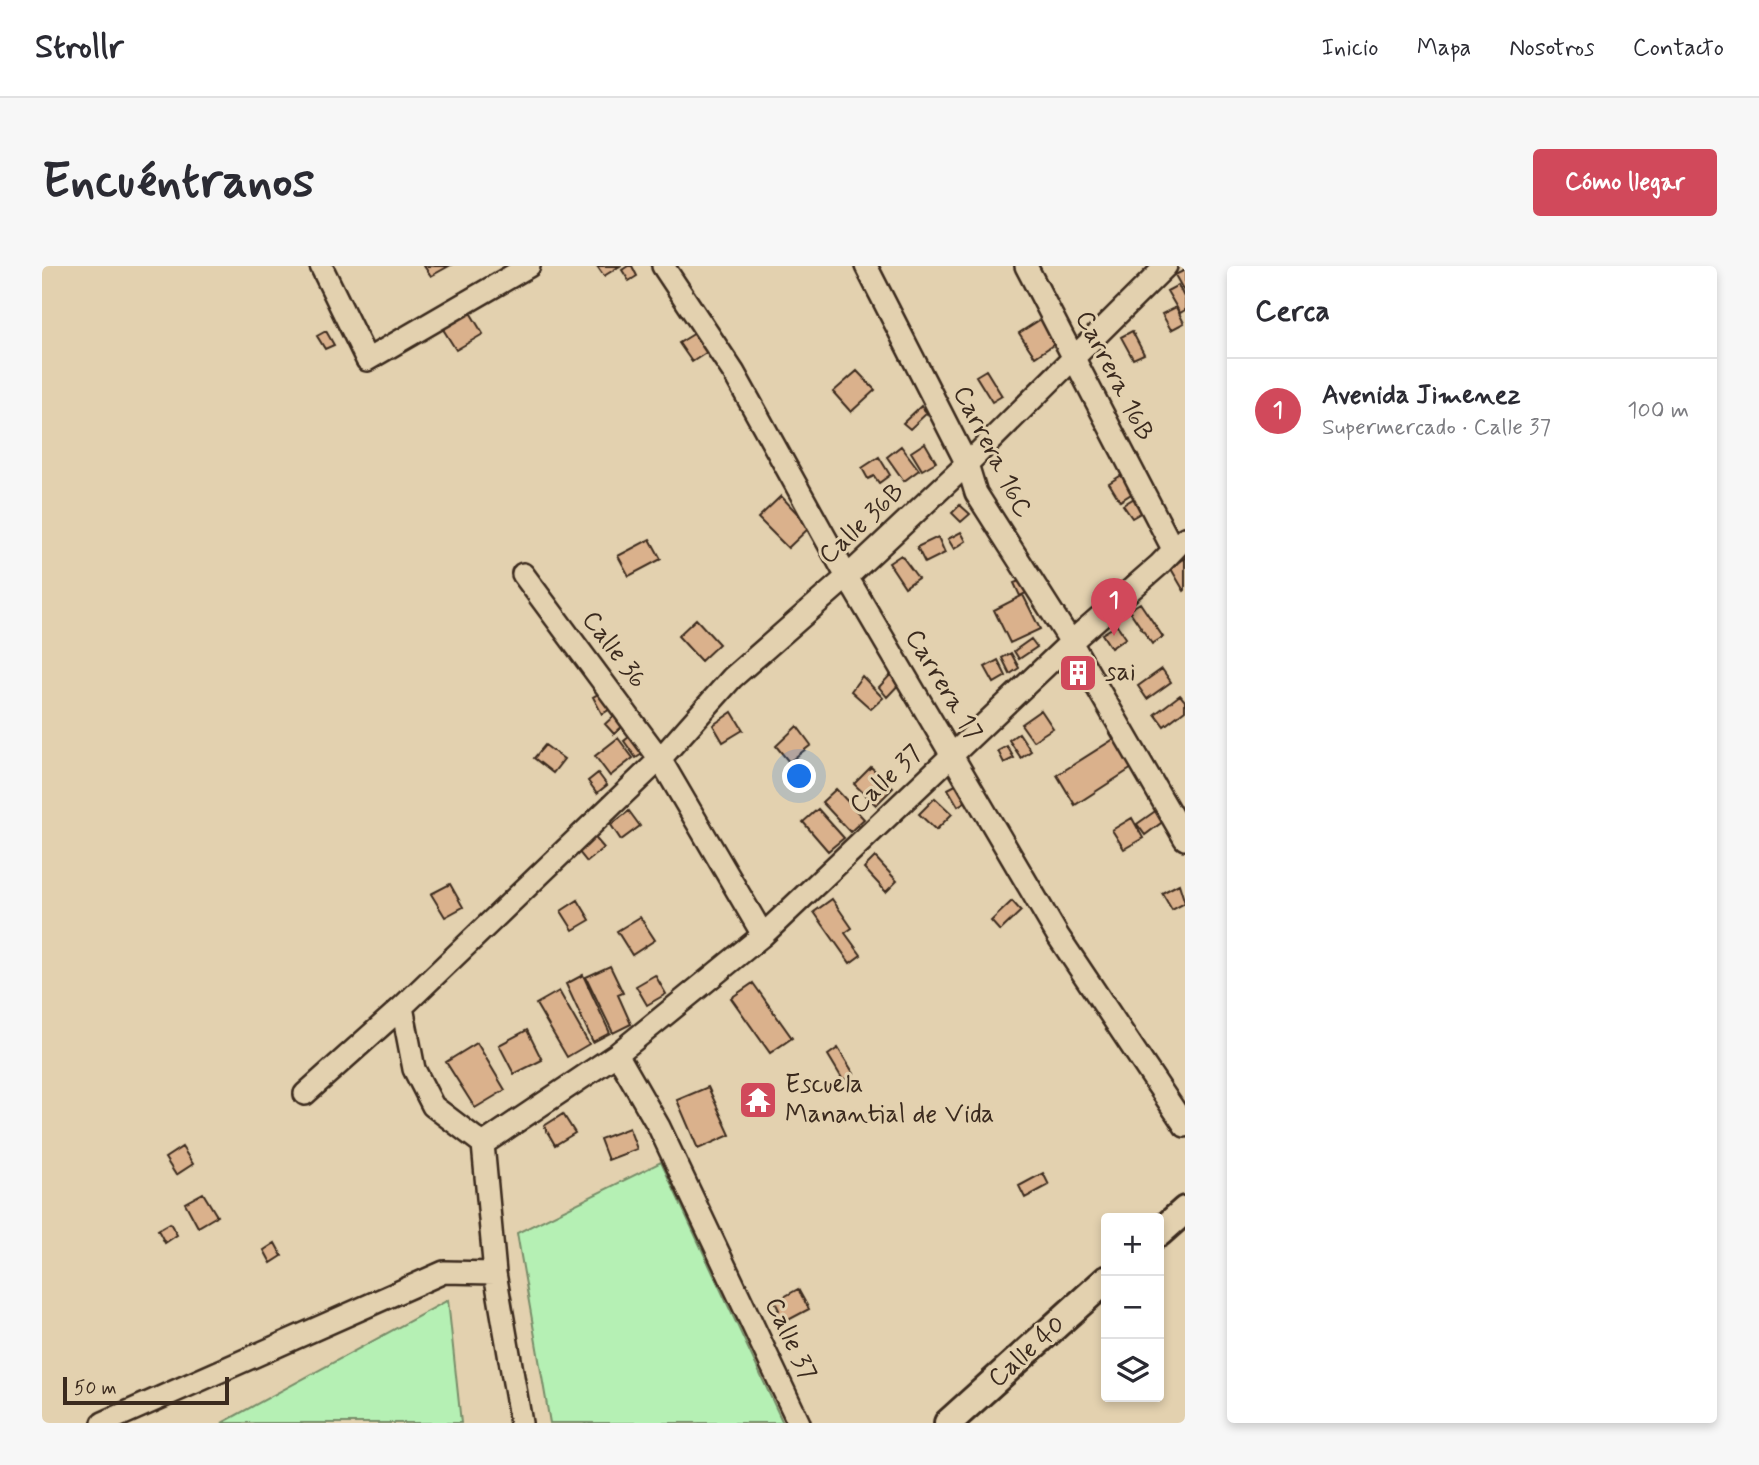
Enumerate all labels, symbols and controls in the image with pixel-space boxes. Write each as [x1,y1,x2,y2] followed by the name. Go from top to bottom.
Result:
[35,26,124,70] text: Strollr
[1321,33,1379,64] text: Inicio
[1417,33,1471,64] text: Mapa
[1509,33,1595,64] text: Nosotros
[1633,33,1724,64] text: Contacto
[1533,149,1717,216] button: Cómo llegar
[42,150,314,215] text: Encuéntranos
[1255,292,1330,331] text: Cerca
[1067,305,1161,447] street label: Carrera 16B
[1322,379,1521,413] text: Avenida Jimenez
[944,380,1040,524] street label: Carrera 16C
[1273,396,1283,426] text: 1
[1627,396,1689,426] text: 100 m
[1322,413,1551,443] text: Supermercado · Calle 37
[812,476,912,572] street label: Calle 36B
[1091,578,1137,636] pin: 1
[574,604,654,696] street label: Calle 36
[896,623,990,747] street label: Carrera 17
[1057,652,1099,694] building icon: sai
[1105,656,1136,690] place label: sai
[842,738,930,822] street label: Calle 37
[782,759,816,793] your location
[785,1068,994,1132] place label: Escuela Manantial de Vida
[737,1079,779,1121] temple icon: Escuela Manantial de Vida
[1101,1213,1164,1402] map controls
[1101,1213,1164,1276] button: +
[1101,1276,1164,1339] button: −
[756,1292,824,1386] street label: Calle 37
[981,1308,1073,1396] street label: Calle 40
[1101,1339,1164,1402] button: layers
[63,1374,229,1406] scale bar
[74,1376,117,1401] text: 50 m

